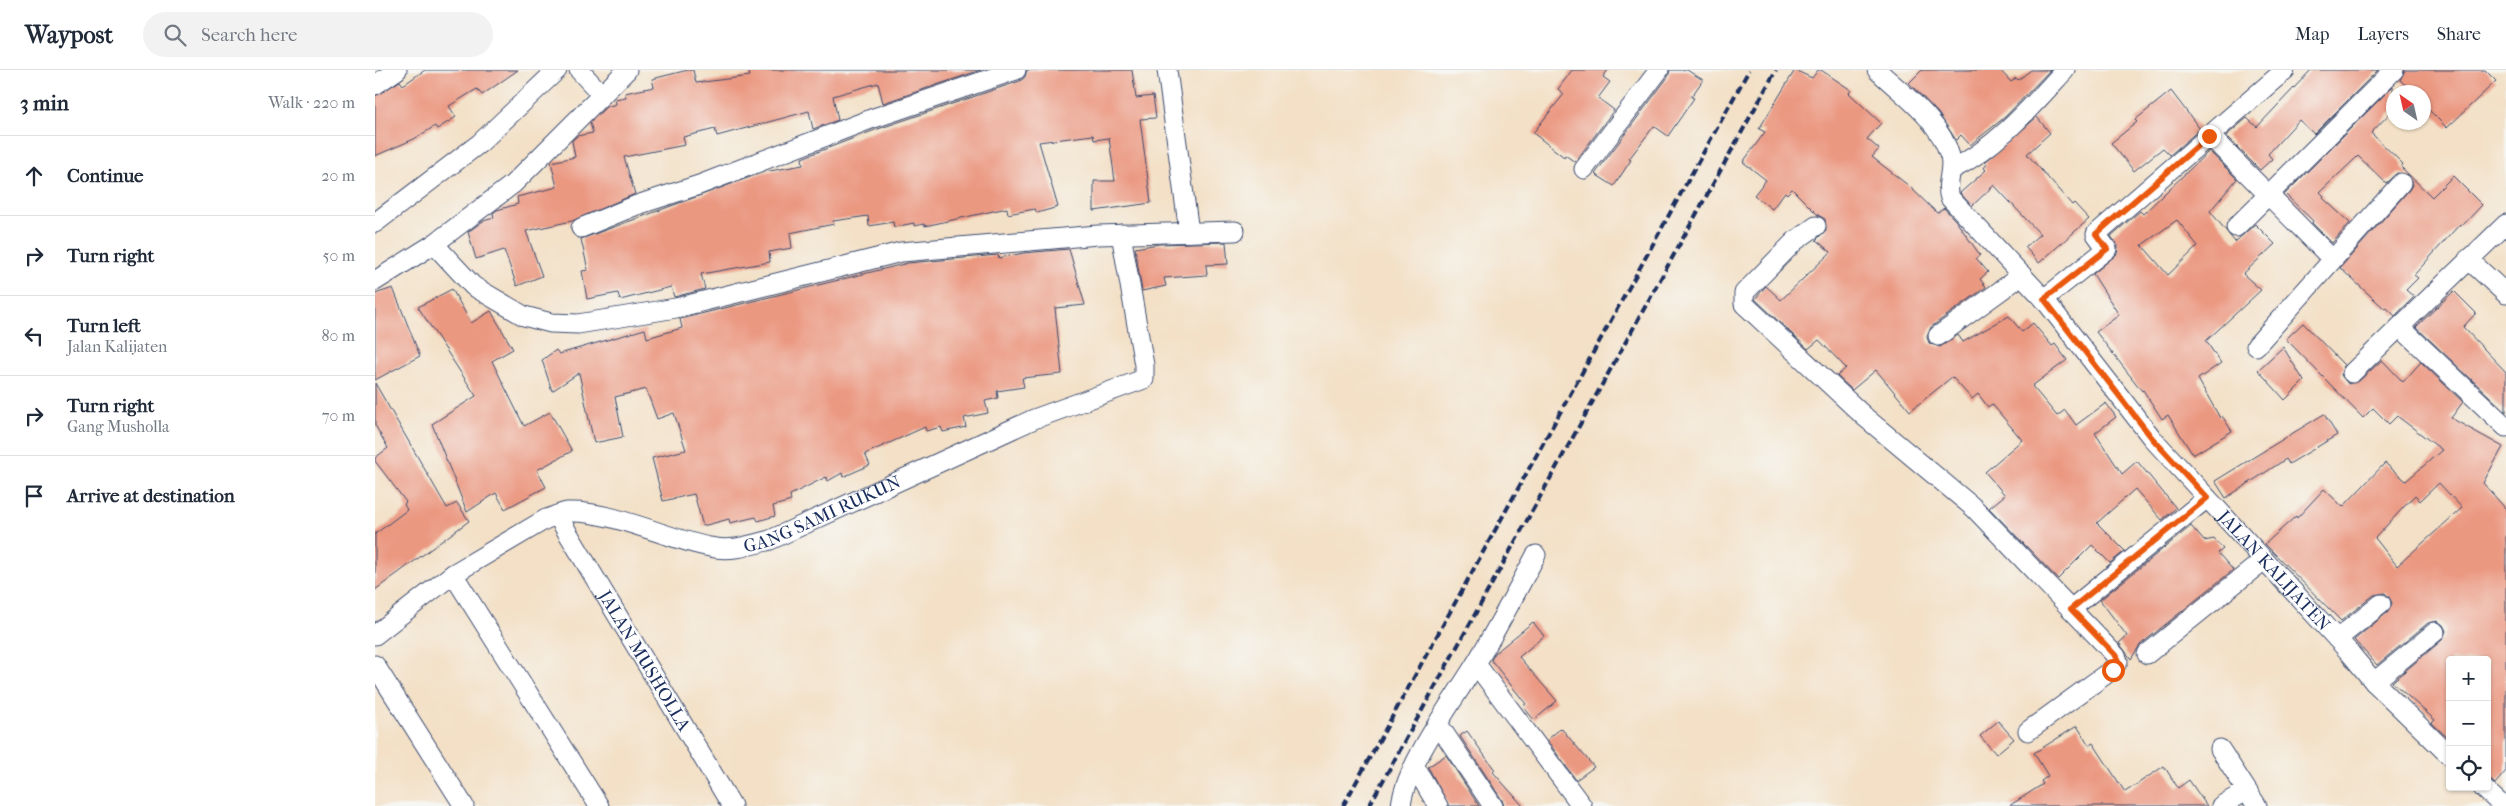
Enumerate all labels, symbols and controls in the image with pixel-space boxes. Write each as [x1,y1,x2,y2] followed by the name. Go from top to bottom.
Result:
[143,12,493,57] search box
[25,21,113,49] text: Waypost
[161,21,189,49] icon: search
[201,24,297,46] text: Search here
[2295,24,2329,45] text: Map
[2357,24,2409,45] text: Layers
[2437,24,2481,45] text: Share
[2386,85,2431,130] north arrow
[20,91,69,115] text: 3 min
[268,93,355,112] text: Walk · 220 m
[2198,125,2221,148] route end
[20,162,48,190] icon: ahead
[67,165,143,187] text: Continue
[321,166,355,185] text: 20 m
[20,242,48,270] icon: right
[67,245,154,267] text: Turn right
[323,246,355,265] text: 50 m
[67,315,141,337] text: Turn left
[20,322,48,350] icon: left
[321,326,355,345] text: 80 m
[67,337,167,356] text: Jalan Kalijaten
[67,395,154,417] text: Turn right
[20,402,48,430] icon: right
[322,406,355,425] text: 70 m
[67,417,170,436] text: Gang Musholla
[742,471,904,557] street label: GANG SAMI RUKUN
[20,482,48,510] icon: arrive
[67,485,235,507] text: Arrive at destination
[2212,505,2335,635] street label: JALAN KALIJATEN
[593,585,695,735] street label: JALAN MUSHOLLA
[2446,656,2491,791] map controls
[2446,656,2491,701] button: +
[2102,659,2125,682] route start
[2446,701,2491,746] button: −
[2446,746,2491,791] button: locate

